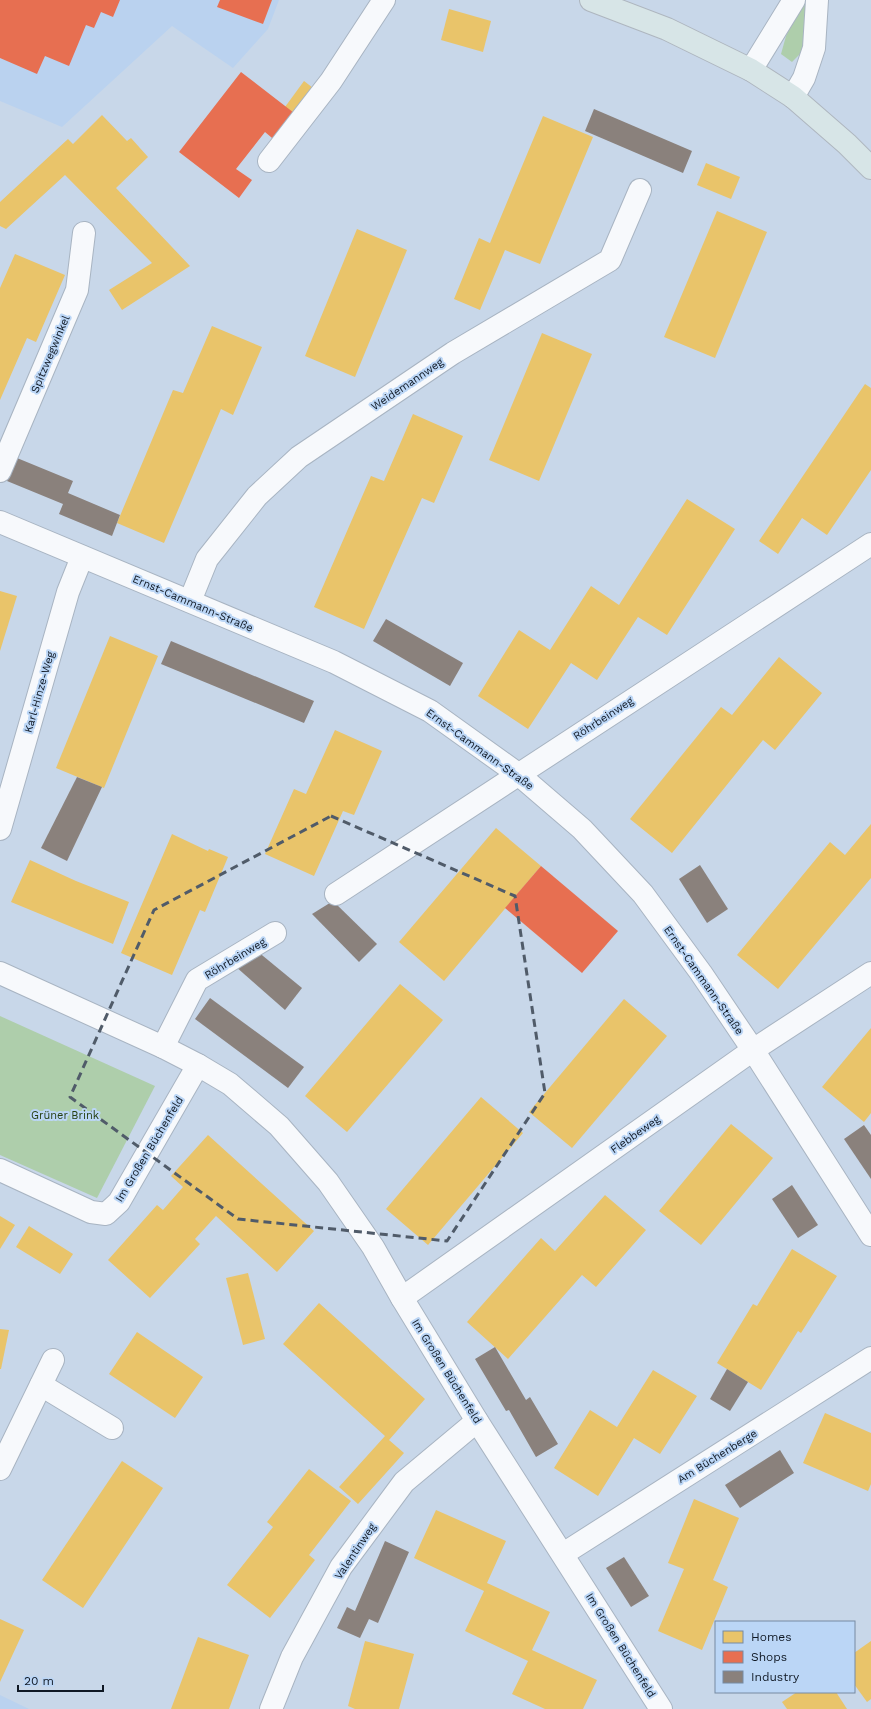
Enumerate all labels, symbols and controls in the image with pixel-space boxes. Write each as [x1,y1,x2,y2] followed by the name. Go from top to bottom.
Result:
[28,313,73,395] street label: Spitzwegwinkel
[369,355,446,413] street label: Weidemannweg
[131,572,255,635] street label: Ernst-Cammann-Straße
[22,650,57,734] street label: Karl-Hinze-Weg
[571,694,636,743] street label: Röhrbeinweg
[424,706,536,793] street label: Ernst-Cammann-Straße
[661,924,746,1037] street label: Ernst-Cammann-Straße
[202,935,268,982] street label: Röhrbeinweg
[113,1094,186,1204] street label: Im Großen Büchenfeld
[31,1109,99,1122] park label: Grüner Brink
[608,1112,663,1156] street label: Flebbeweg
[409,1317,484,1426] street label: Im Großen Büchenfeld
[675,1427,759,1486] street label: Am Büchenberge
[332,1521,379,1582] street label: Valentinweg
[583,1591,658,1700] street label: Im Großen Büchenfeld
[715,1621,855,1693] legend
[751,1630,792,1644] text: Homes
[751,1650,787,1664] text: Shops
[18,1667,103,1693] scale bar
[751,1670,800,1684] text: Industry
[24,1674,54,1688] text: 20 m

